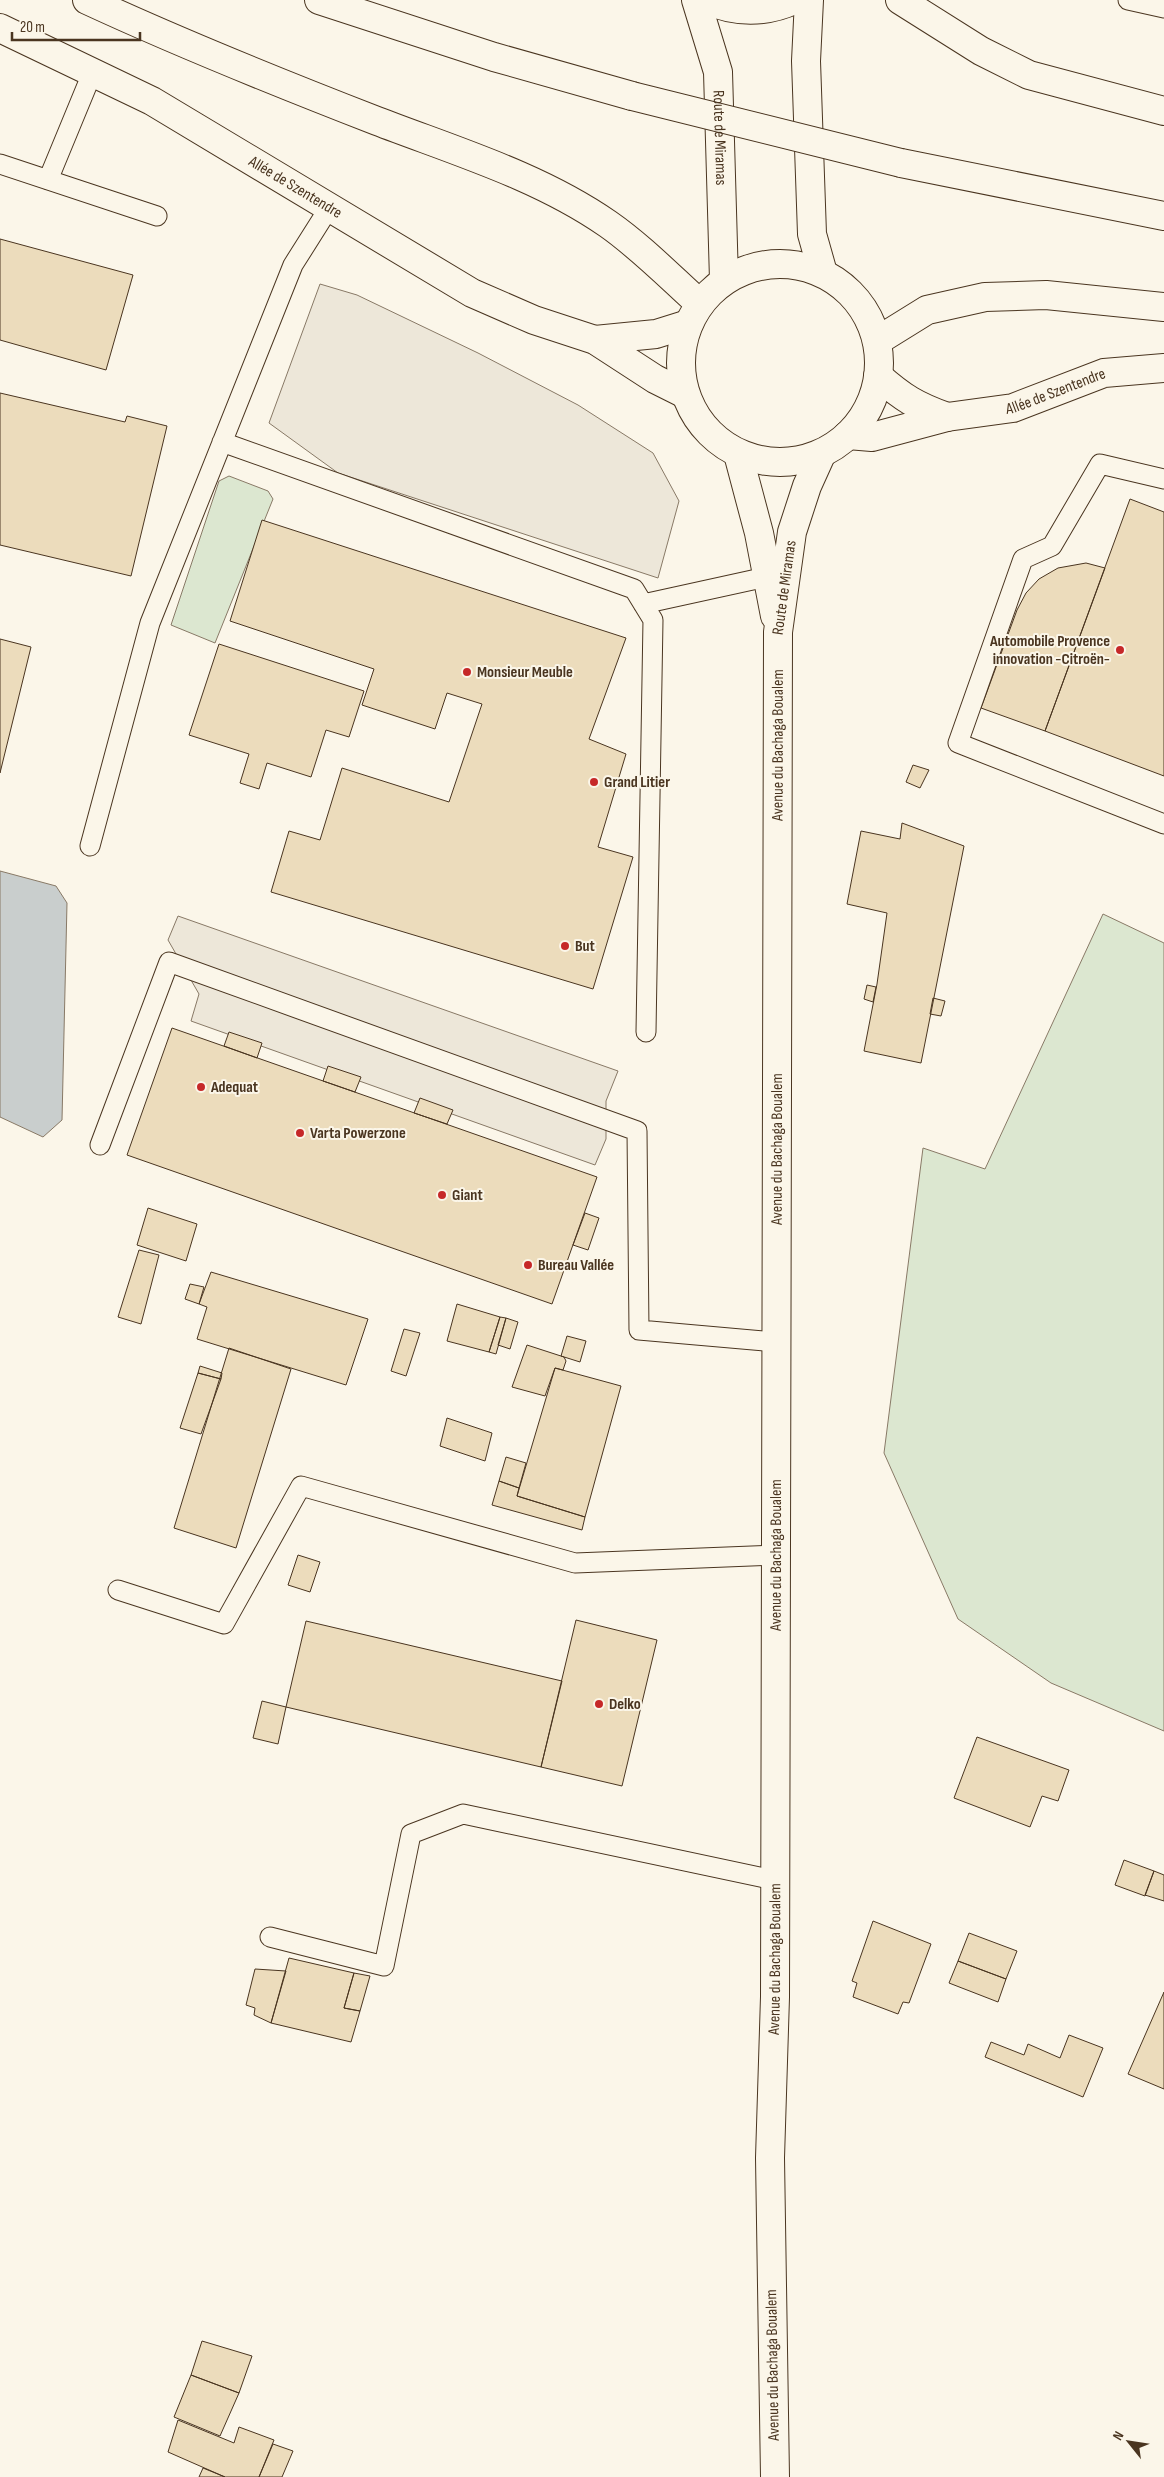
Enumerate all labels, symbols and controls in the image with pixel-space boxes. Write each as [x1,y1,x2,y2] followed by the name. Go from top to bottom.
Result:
[12,10,140,42] scale bar
[20,18,45,37] text: 20 m
[709,90,731,186] street label: Route de Miramas
[245,151,346,222] street label: Allée de Szentendre
[1004,364,1108,418] street label: Allée de Szentendre
[768,539,800,636] street label: Route de Miramas
[989,632,1110,669] place label: Automobile Provence innovation -Citroën-
[1114,644,1126,656] marker: Automobile Provence innovation -Citroën-
[477,663,573,682] place label: Monsieur Meuble
[461,666,473,678] marker: Monsieur Meuble
[768,669,787,822] street label: Avenue du Bachaga Boualem
[604,773,670,792] place label: Grand Litier
[588,776,600,788] marker: Grand Litier
[575,937,595,956] place label: But
[559,940,571,952] marker: But
[767,1073,787,1226] street label: Avenue du Bachaga Boualem
[210,1078,258,1097] place label: Adequat
[195,1081,207,1093] marker: Adequat
[310,1124,406,1143] place label: Varta Powerzone
[294,1127,306,1139] marker: Varta Powerzone
[452,1186,483,1205] place label: Giant
[436,1189,448,1201] marker: Giant
[538,1256,614,1275] place label: Bureau Vallée
[522,1259,534,1271] marker: Bureau Vallée
[766,1479,786,1632] street label: Avenue du Bachaga Boualem
[609,1695,641,1714] place label: Delko
[593,1698,605,1710] marker: Delko
[764,1883,785,2036] street label: Avenue du Bachaga Boualem
[762,2289,784,2442] street label: Avenue du Bachaga Boualem
[1104,2417,1154,2467] north arrow
[1109,2428,1127,2443] text: N

